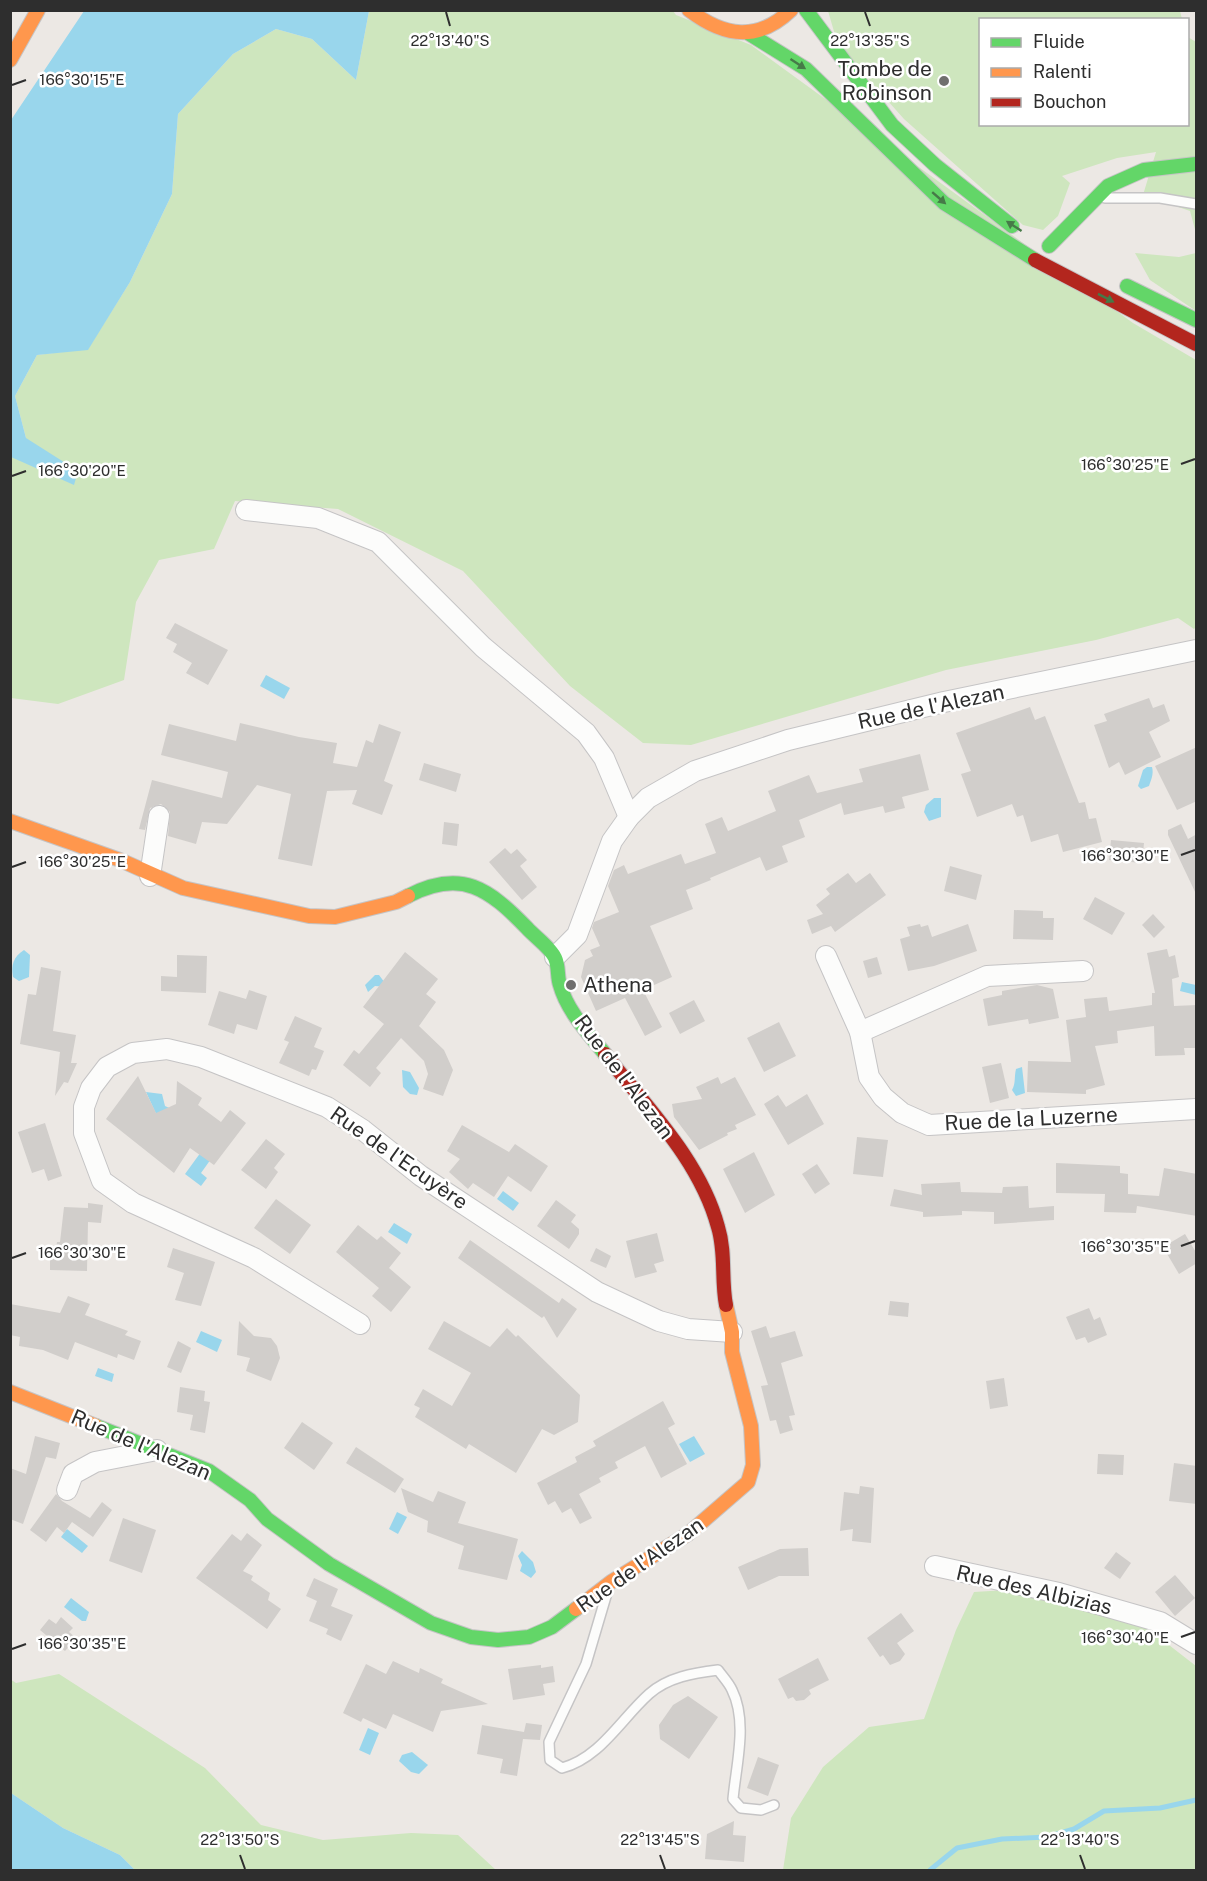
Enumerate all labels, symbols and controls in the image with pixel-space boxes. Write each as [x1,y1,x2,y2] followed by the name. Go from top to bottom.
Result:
[979,18,1189,126] legend
[1033,31,1085,52] text: Fluide
[410,32,490,49] text: 22°13'40"S
[830,32,910,49] text: 22°13'35"S
[837,56,932,105] place label: Tombe de Robinson
[789,59,806,70] one-way arrow
[1033,61,1092,82] text: Ralenti
[39,71,125,88] text: 166°30'15"E
[937,74,951,88] marker: Tombe de Robinson
[1033,91,1106,112] text: Bouchon
[931,192,947,205] one-way arrow
[1006,221,1022,232] one-way arrow
[1098,293,1115,302] one-way arrow
[1081,456,1169,473] text: 166°30'25"E
[38,462,126,479] text: 166°30'20"E
[855,679,1006,734] street label: Rue de l'Alezan
[1081,847,1169,864] text: 166°30'30"E
[38,853,126,870] text: 166°30'25"E
[583,972,653,997] place label: Athena
[564,978,578,992] marker: Athena
[570,1010,679,1144] street label: Rue de l'Alezan
[326,1101,473,1214] street label: Rue de l'Ecuyère
[944,1101,1118,1136] street label: Rue de la Luzerne
[1081,1238,1169,1255] text: 166°30'35"E
[38,1244,126,1261] text: 166°30'30"E
[68,1404,215,1485] street label: Rue de l'Alezan
[571,1512,708,1618] street label: Rue de l'Alezan
[954,1559,1114,1620] street label: Rue des Albizias
[1081,1629,1169,1646] text: 166°30'40"E
[38,1635,126,1652] text: 166°30'35"E
[200,1831,280,1848] text: 22°13'50"S
[620,1831,700,1848] text: 22°13'45"S
[1040,1831,1120,1848] text: 22°13'40"S

